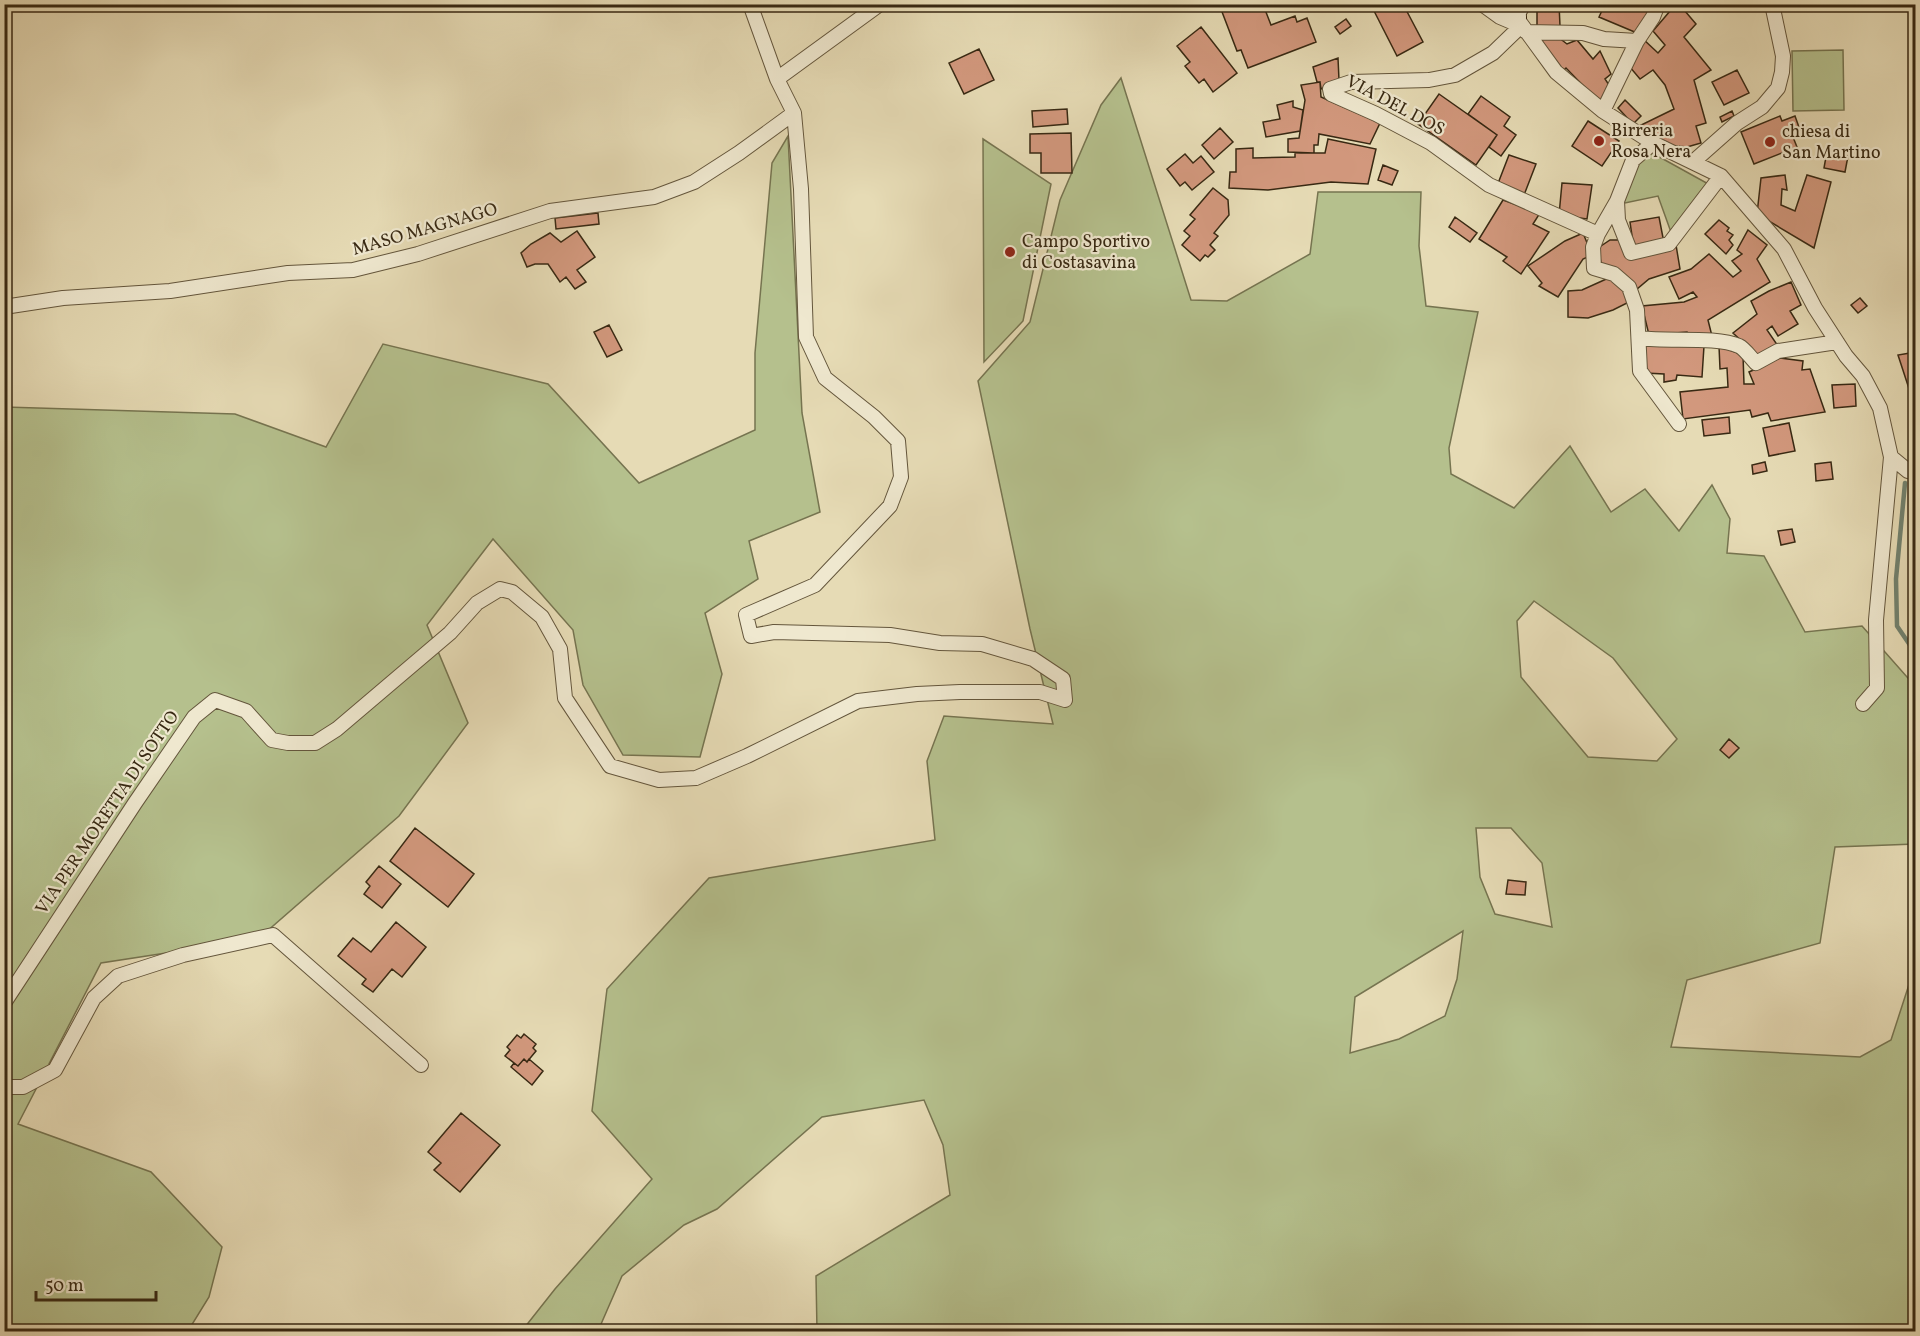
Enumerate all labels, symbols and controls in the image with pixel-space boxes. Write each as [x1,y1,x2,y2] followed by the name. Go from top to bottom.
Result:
[1341,69,1449,143] street label: VIA DEL DOS
[1611,119,1691,165] place label: Birreria Rosa Nera
[1782,120,1881,166] place label: chiesa di San Martino
[1592,134,1606,148] marker: Birreria Rosa Nera
[1763,135,1777,149] marker: chiesa di San Martino
[349,197,501,263] street label: MASO MAGNAGO
[1022,230,1150,276] place label: Campo Sportivo di Costasavina
[1003,245,1017,259] marker: Campo Sportivo di Costasavina
[30,706,186,920] street label: VIA PER MORETTA DI SOTTO
[36,1264,156,1302] scale bar
[45,1274,84,1299] text: 50 m

